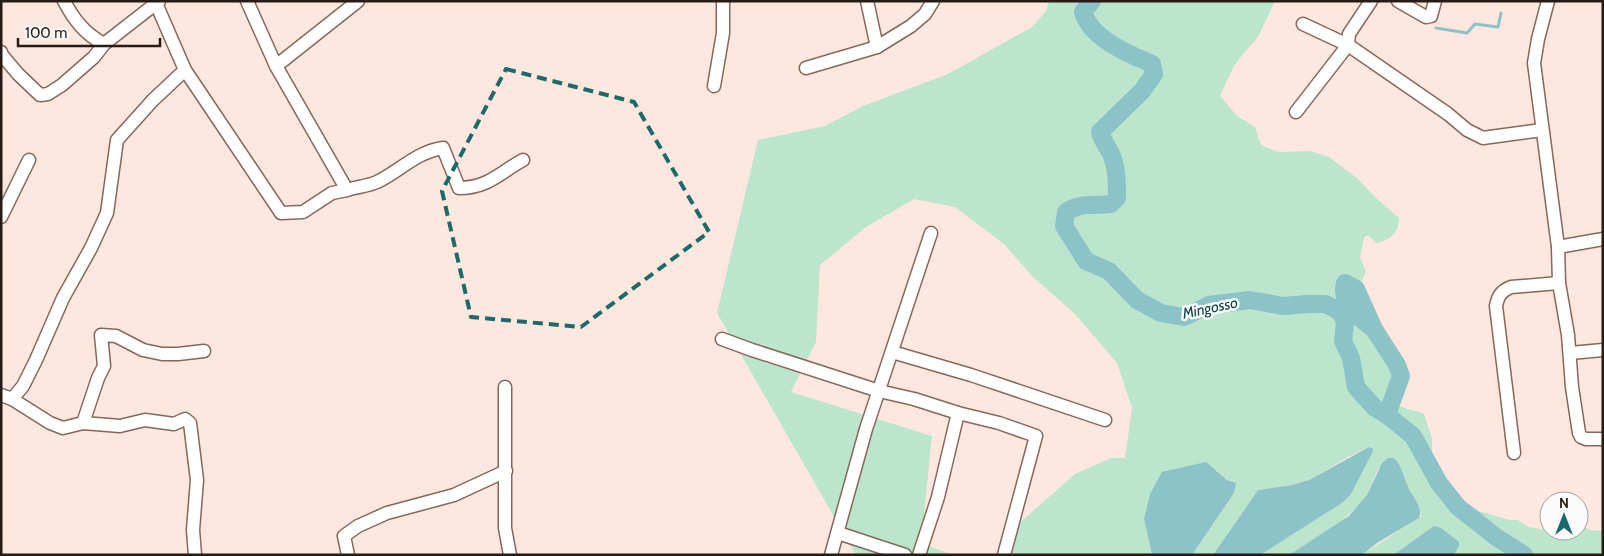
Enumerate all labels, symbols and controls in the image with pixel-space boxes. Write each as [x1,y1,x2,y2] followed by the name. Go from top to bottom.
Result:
[18,15,160,47] scale bar
[25,24,67,42] text: 100 m
[1180,293,1240,323] water label: Mingosso
[1539,491,1589,541] north arrow
[1559,494,1569,512] text: N

